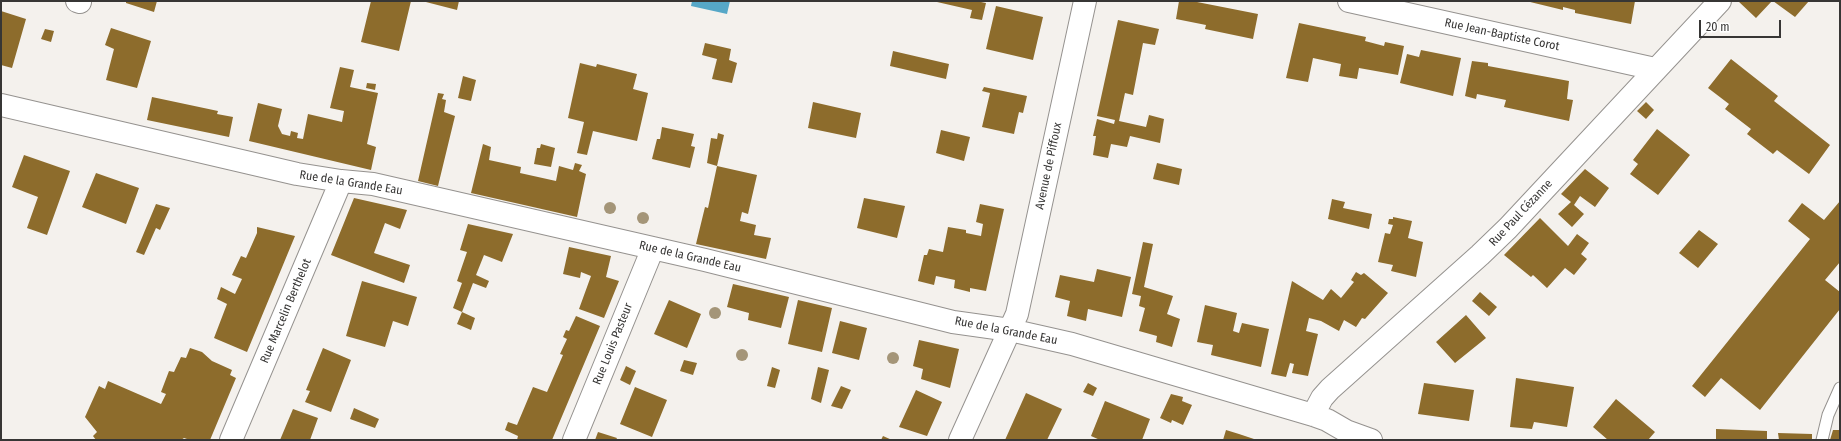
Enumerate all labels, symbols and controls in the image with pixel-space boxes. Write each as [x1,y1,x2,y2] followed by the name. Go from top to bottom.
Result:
[1701,12,1783,38] scale bar
[1443,16,1561,54] street label: Rue Jean-Baptiste Corot
[1706,20,1730,34] text: 20 m
[1033,121,1065,211] street label: Avenue de Piffoux
[298,168,404,198] street label: Rue de la Grande Eau
[1486,177,1556,249] street label: Rue Paul Cézanne
[638,238,742,276] street label: Rue de la Grande Eau
[257,257,315,365] street label: Rue Marcelin Berthelot
[590,301,636,387] street label: Rue Louis Pasteur
[953,314,1059,348] street label: Rue de la Grande Eau

